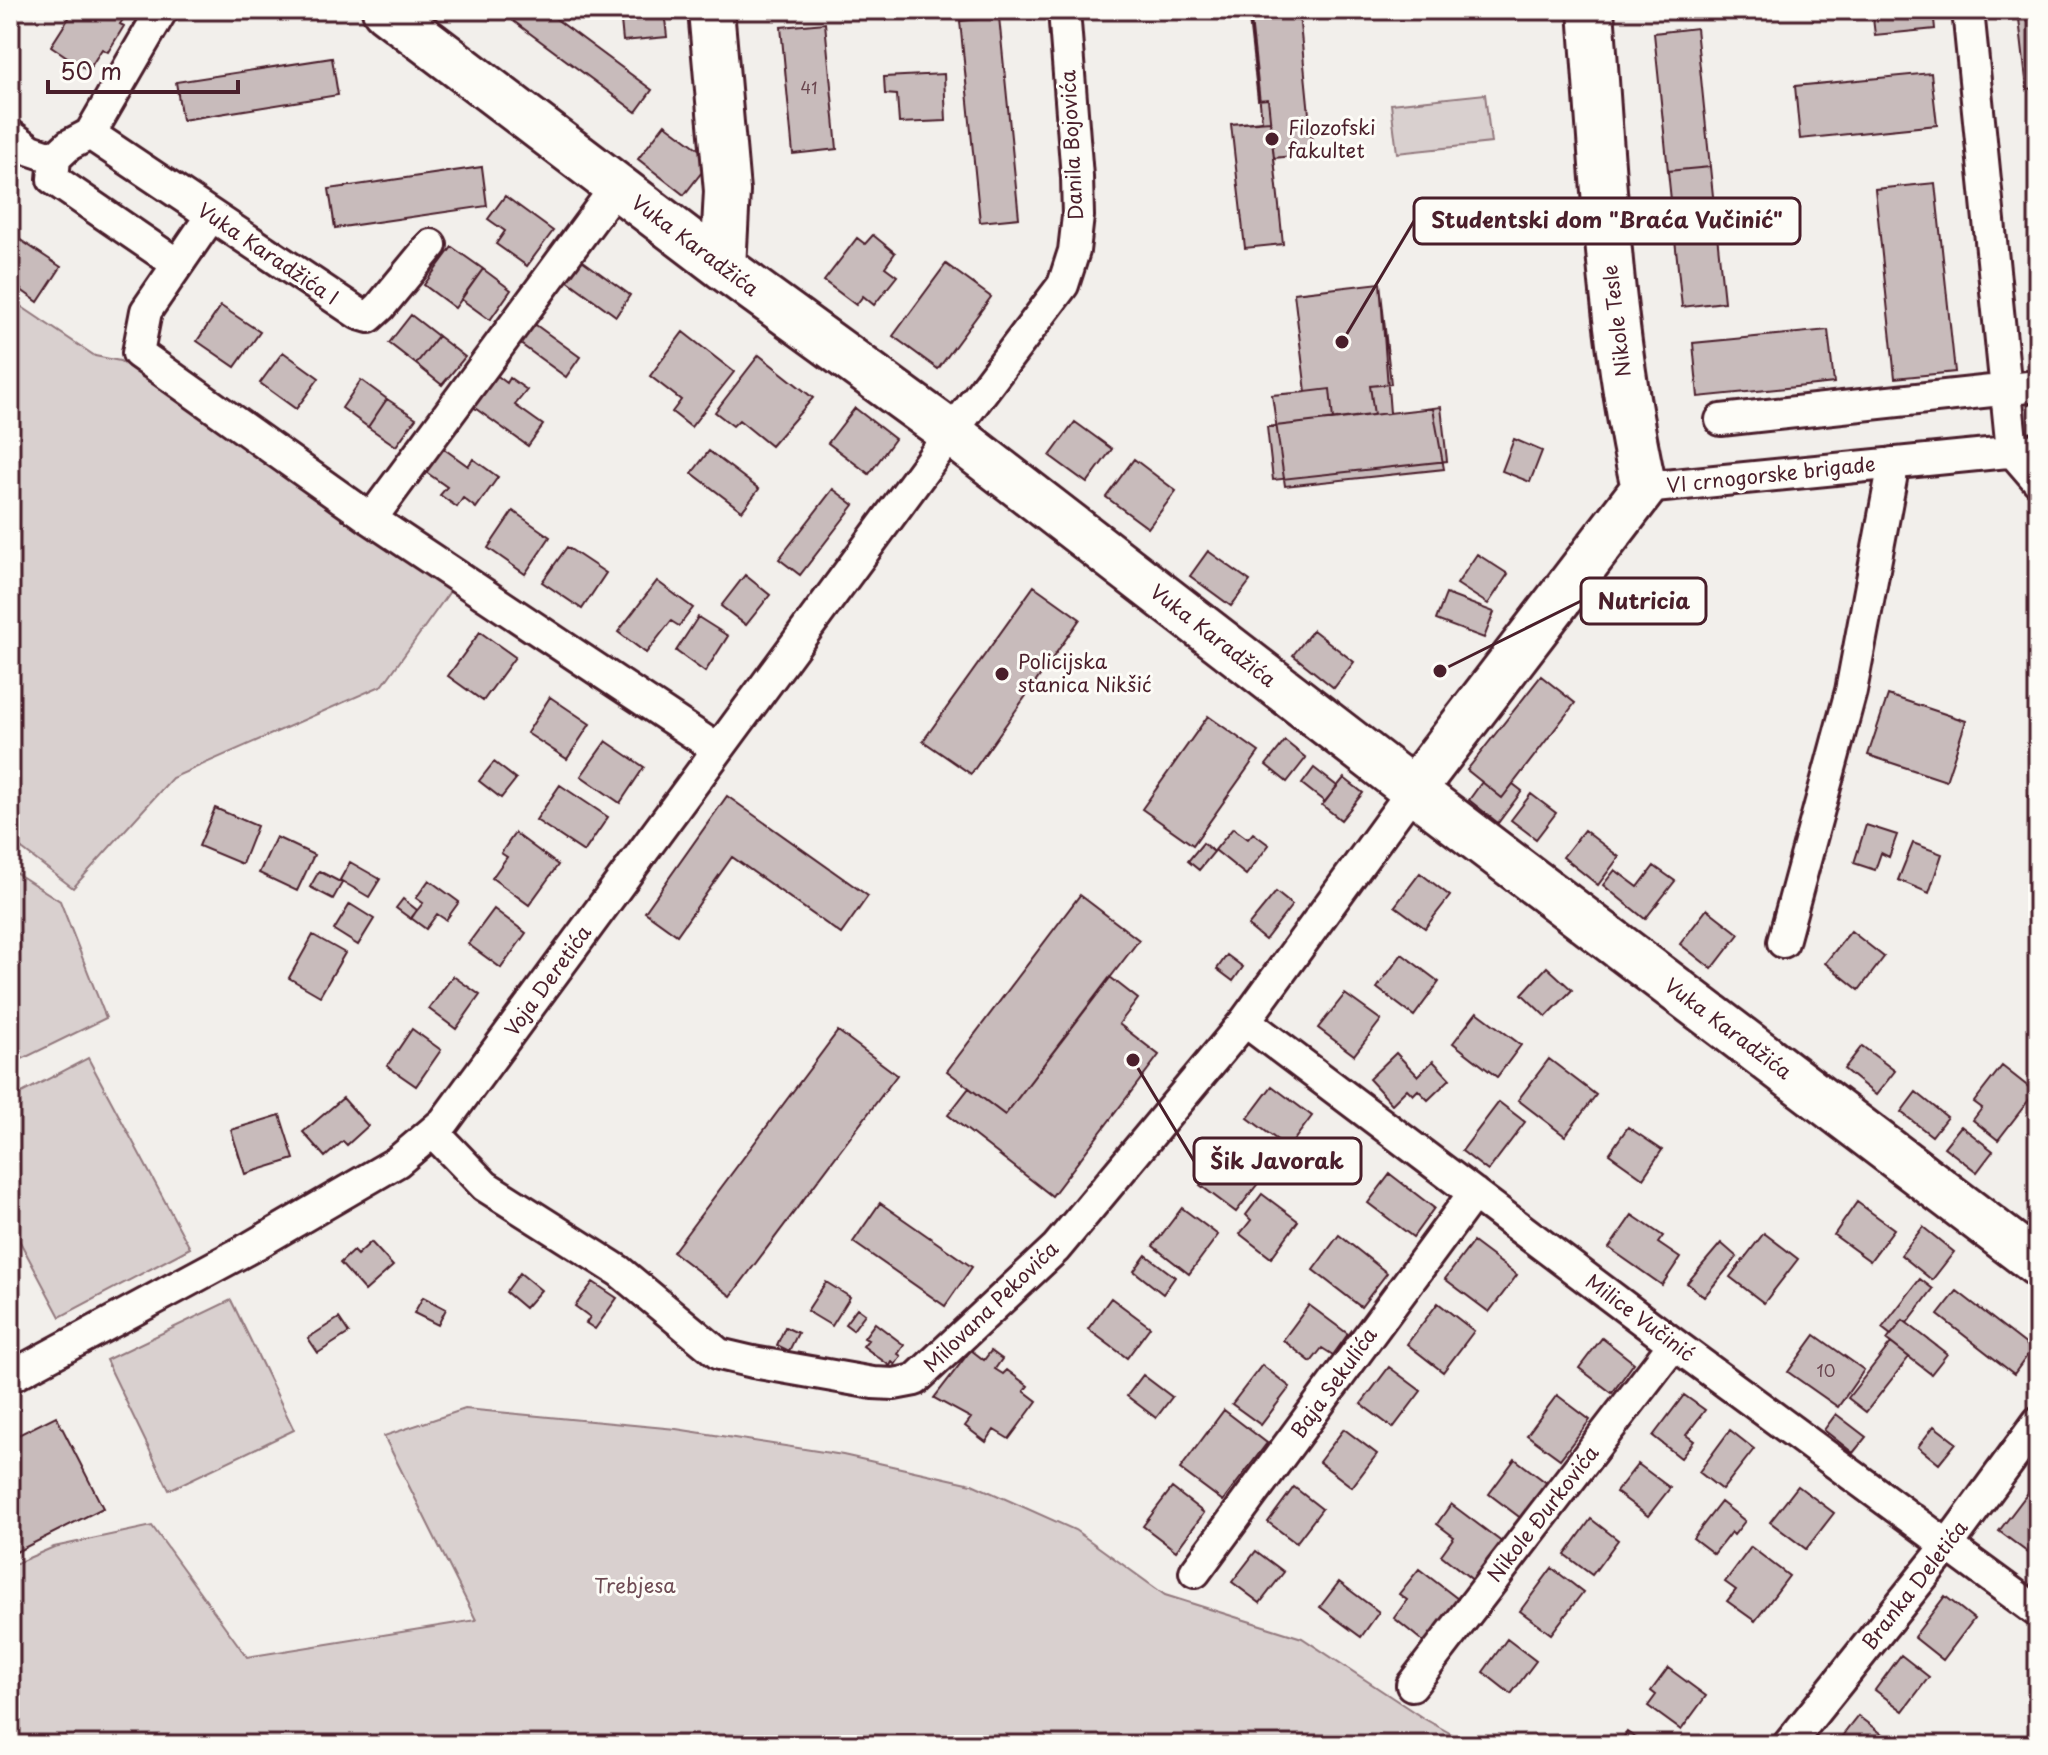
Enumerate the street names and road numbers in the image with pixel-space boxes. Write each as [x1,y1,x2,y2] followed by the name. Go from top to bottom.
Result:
[1052,69,1090,221] street label: Danila Bojovića
[626,187,766,303] street label: Vuka Karadžića
[192,195,345,311] street label: Vuka Karadžića I
[1594,263,1638,379] street label: Nikole Tesle
[1665,448,1877,500] street label: VI crnogorske brigade
[1144,577,1283,694] street label: Vuka Karadžića
[497,918,598,1042] street label: Voja Deretića
[1659,970,1799,1086] street label: Vuka Karadžića
[916,1233,1065,1379] street label: Milovana Pekovića
[1580,1266,1702,1368] street label: Milice Vučinić
[1283,1321,1384,1444] street label: Baja Sekulića
[1479,1438,1605,1588] street label: Nikole Đurkovića
[1854,1513,1975,1655] street label: Branka Deletića

